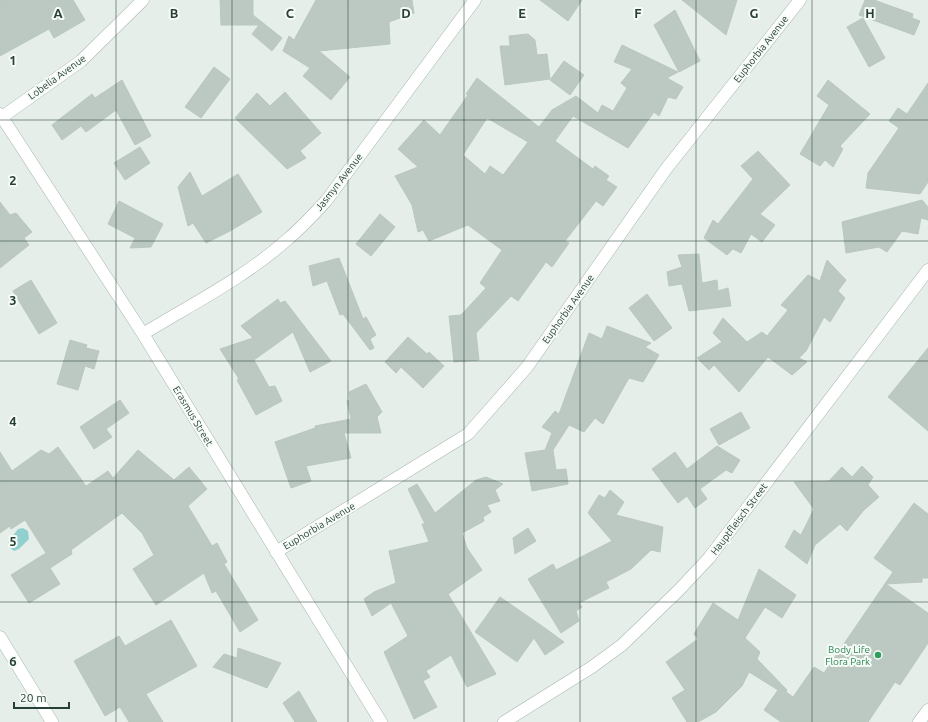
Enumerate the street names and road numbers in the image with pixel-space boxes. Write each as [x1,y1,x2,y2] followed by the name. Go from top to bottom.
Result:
[731,13,791,85] street label: Euphorbia Avenue
[26,52,88,102] street label: Lobelia Avenue
[313,151,365,213] street label: Jasmyn Avenue
[540,272,596,346] street label: Euphorbia Avenue
[171,384,215,448] street label: Erasmus Street
[708,481,770,557] street label: Hauptfleisch Street
[281,500,357,552] street label: Euphorbia Avenue

